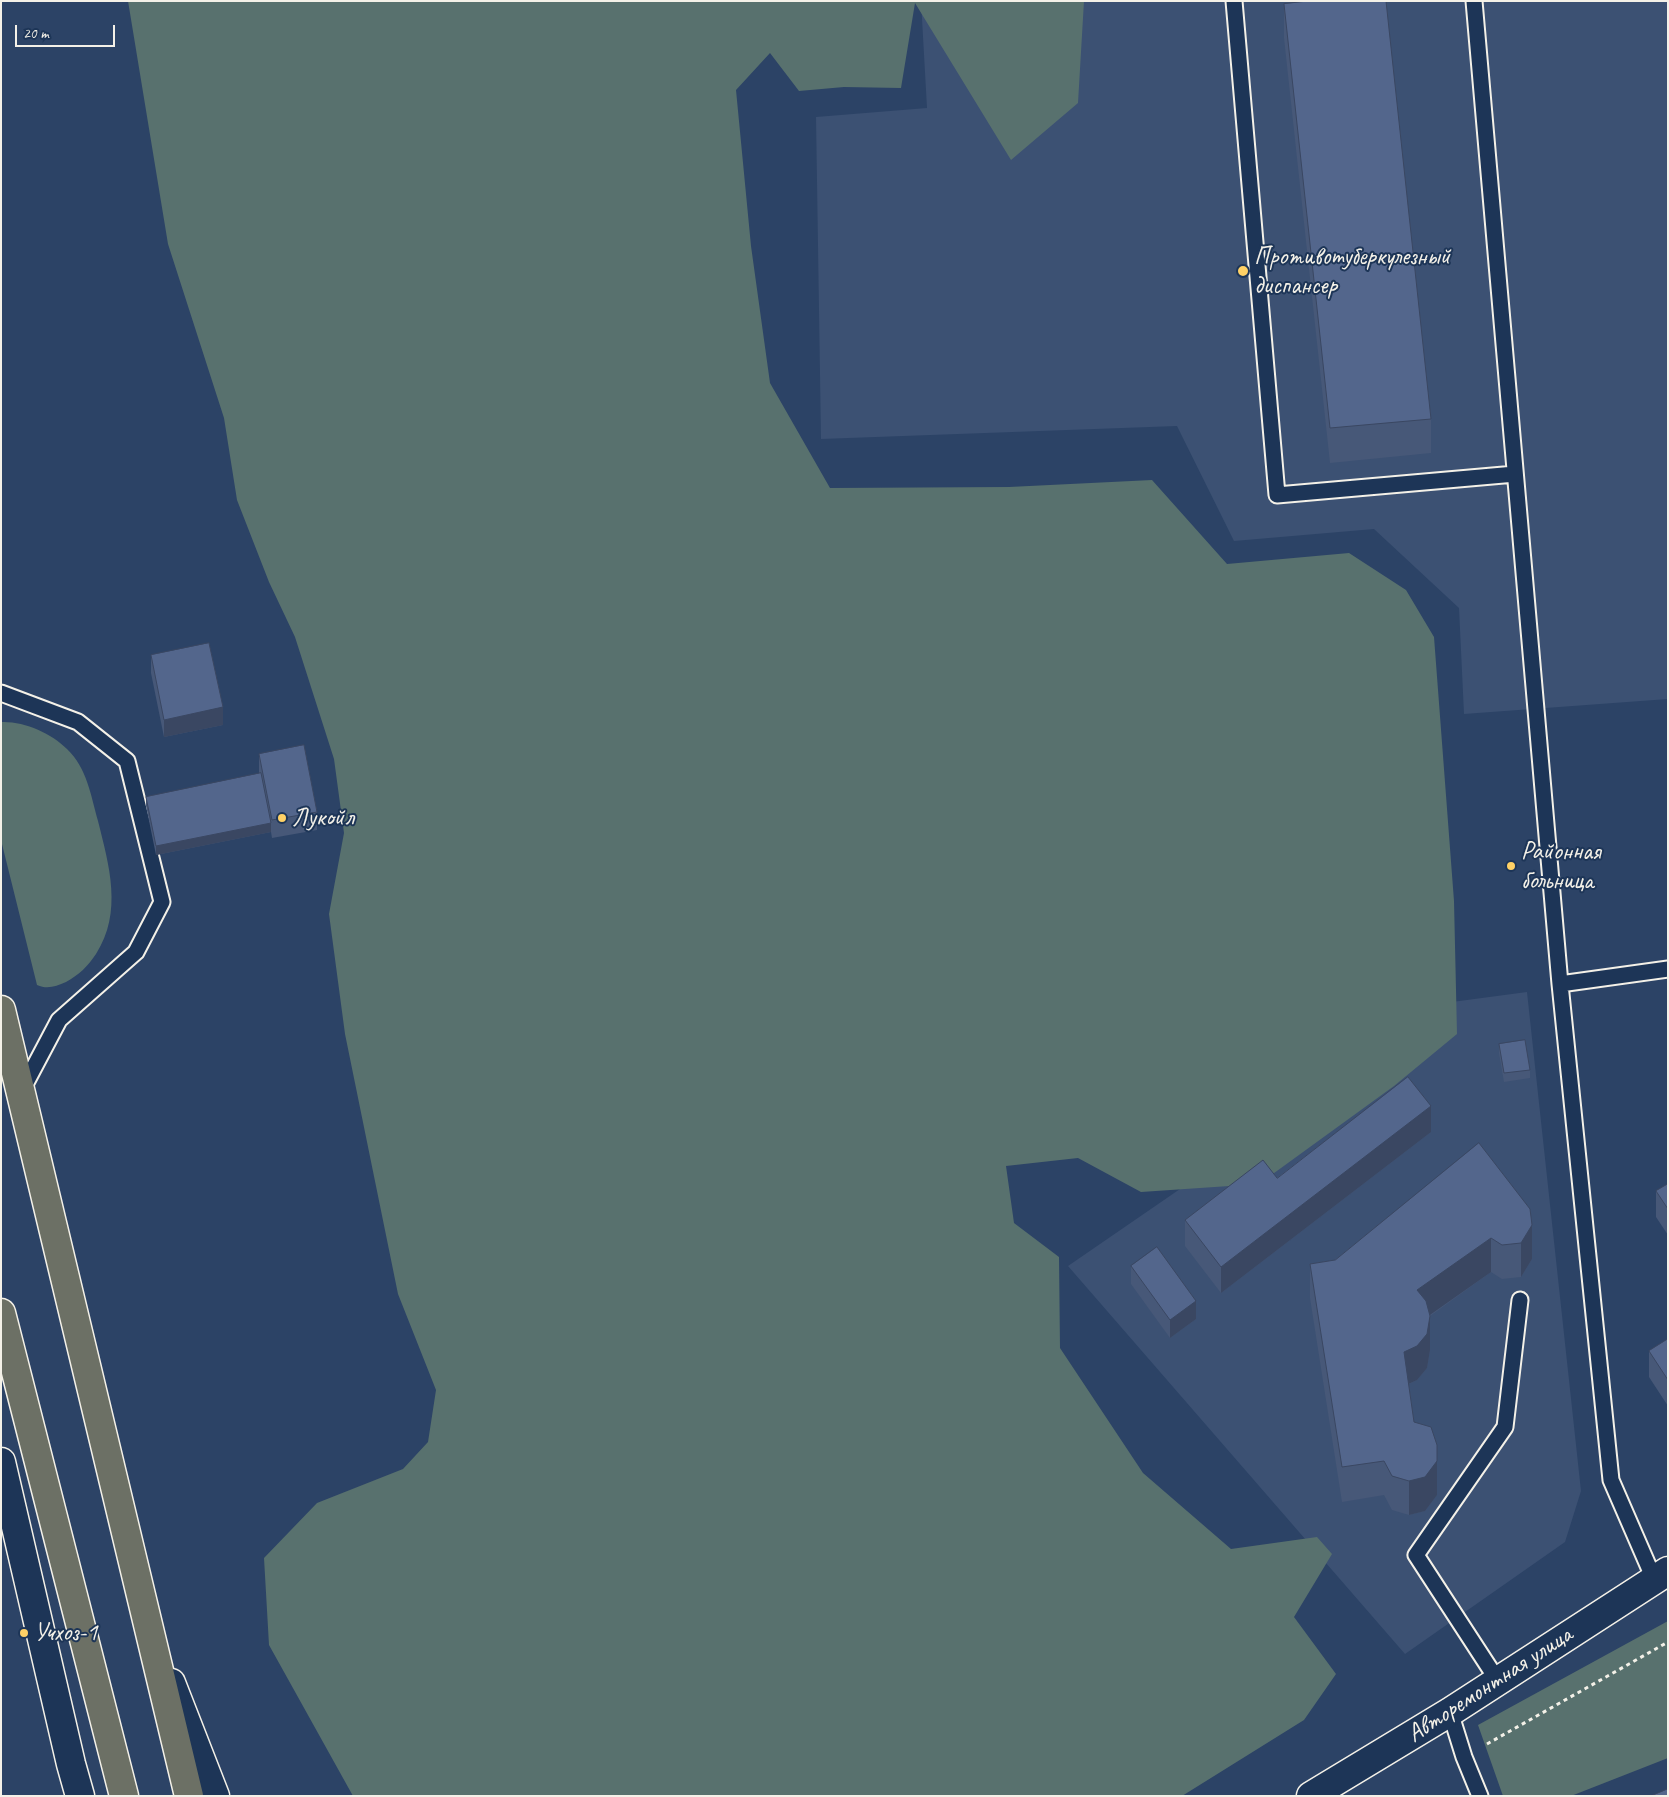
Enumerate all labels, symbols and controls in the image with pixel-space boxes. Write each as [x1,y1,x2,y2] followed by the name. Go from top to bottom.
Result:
[18,15,118,47] scale bar
[23,24,49,43] text: 20 m
[1254,242,1450,301] place label: Противотуберкулезный диспансер
[1236,264,1250,278] marker: Противотуберкулезный диспансер
[292,803,354,833] place label: Лукойл
[276,812,288,824] marker: Лукойл
[1521,837,1601,896] place label: Районная больница
[1505,860,1517,872] marker: Районная больница
[34,1618,97,1648] place label: Учхоз-1
[1402,1620,1578,1750] street label: Авторемонтная улица
[18,1627,30,1639] marker: Учхоз-1

